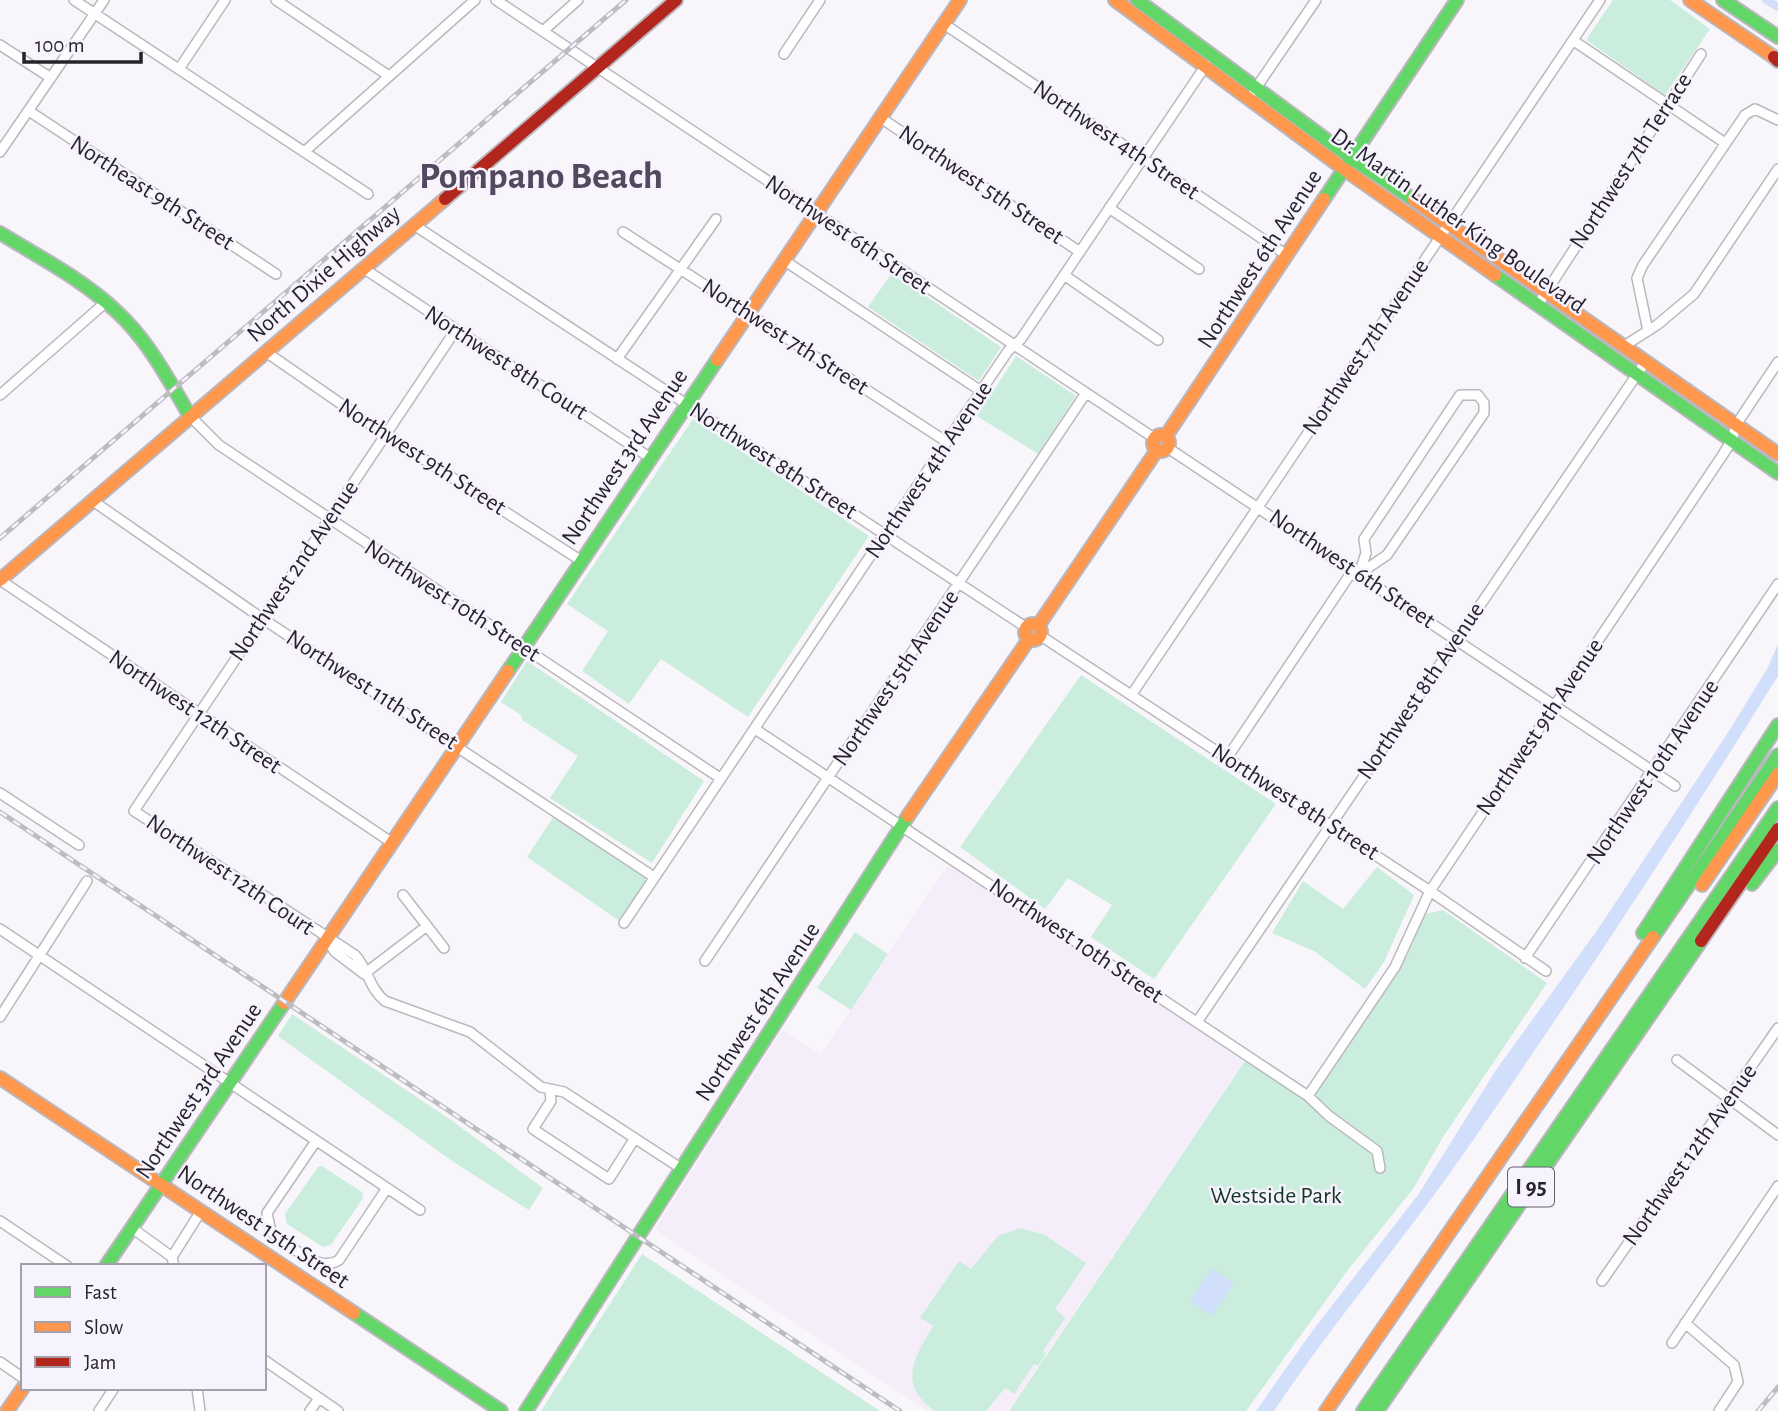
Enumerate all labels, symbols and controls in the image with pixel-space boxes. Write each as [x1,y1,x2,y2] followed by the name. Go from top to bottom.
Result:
[24,21,142,65] scale bar
[35,35,85,56] text: 100 m
[1565,69,1697,253] street label: Northwest 7th Terrace
[1029,76,1204,204] street label: Northwest 4th Street
[894,121,1068,249] street label: Northwest 5th Street
[1326,124,1590,318] street label: Dr. Martin Luther King Boulevard
[66,131,238,255] street label: Northeast 9th Street
[419,158,663,196] district label: Pompano Beach
[1193,165,1327,353] street label: Northwest 6th Avenue
[761,171,935,299] street label: Northwest 6th Street
[243,201,405,347] street label: North Dixie Highway
[1298,255,1434,439] street label: Northwest 7th Avenue
[698,274,873,400] street label: Northwest 7th Street
[420,301,592,425] street label: Northwest 8th Court
[557,365,693,549] street label: Northwest 3rd Avenue
[861,377,997,563] street label: Northwest 4th Avenue
[334,394,510,520] street label: Northwest 9th Street
[685,398,861,524] street label: Northwest 8th Street
[225,476,363,666] street label: Northwest 2nd Avenue
[1265,505,1439,633] street label: Northwest 6th Street
[360,535,544,667] street label: Northwest 10th Street
[828,586,964,770] street label: Northwest 5th Avenue
[1353,598,1489,784] street label: Northwest 8th Avenue
[282,626,462,755] street label: Northwest 11th Street
[1472,634,1608,820] street label: Northwest 9th Avenue
[105,646,286,779] street label: Northwest 12th Street
[1582,675,1724,869] street label: Northwest 10th Avenue
[1207,739,1383,865] street label: Northwest 8th Street
[142,810,319,940] street label: Northwest 12th Court
[985,874,1167,1008] street label: Northwest 10th Street
[691,918,825,1106] street label: Northwest 6th Avenue
[131,999,267,1183] street label: Northwest 3rd Avenue
[1618,1060,1762,1250] street label: Northwest 12th Avenue
[173,1161,353,1293] street label: Northwest 15th Street
[1508,1168,1554,1206] road number: I 95
[1210,1184,1342,1208] park label: Westside Park
[21,1264,266,1390] legend
[84,1282,117,1303] text: Fast
[84,1317,123,1338] text: Slow
[84,1352,116,1373] text: Jam

